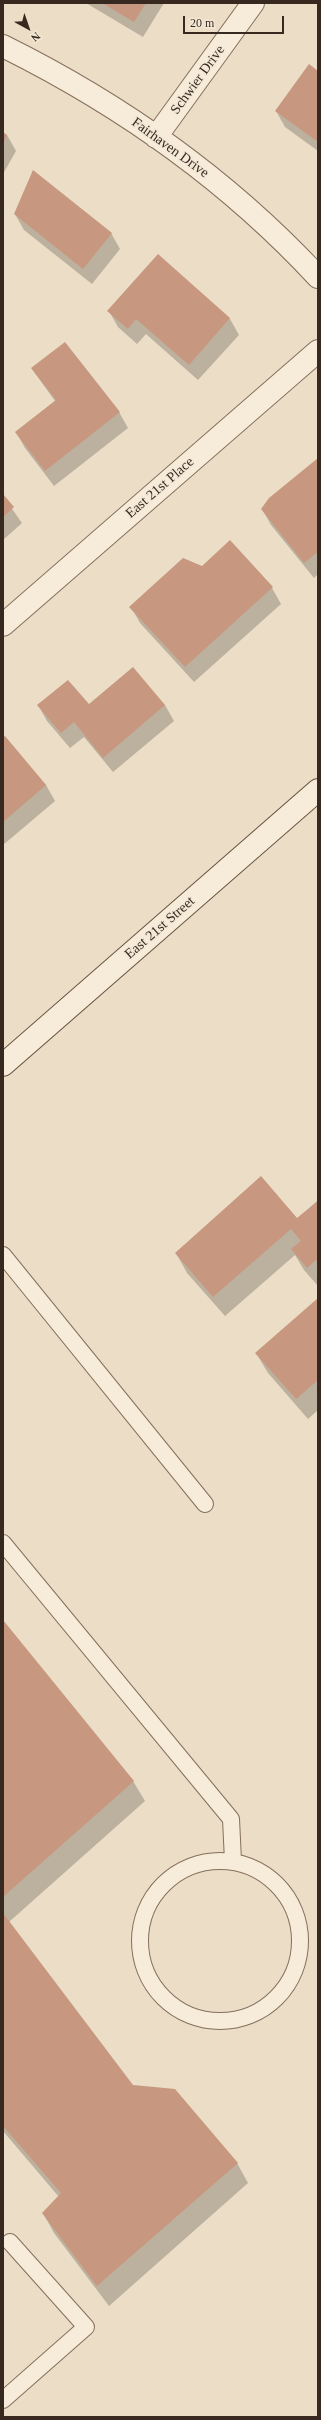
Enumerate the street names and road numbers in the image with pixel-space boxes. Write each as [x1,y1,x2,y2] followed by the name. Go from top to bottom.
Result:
[167,42,229,118] street label: Schwier Drive
[128,114,212,182] street label: Fairhaven Drive
[123,454,197,522] street label: East 21st Place
[122,893,198,963] street label: East 21st Street

